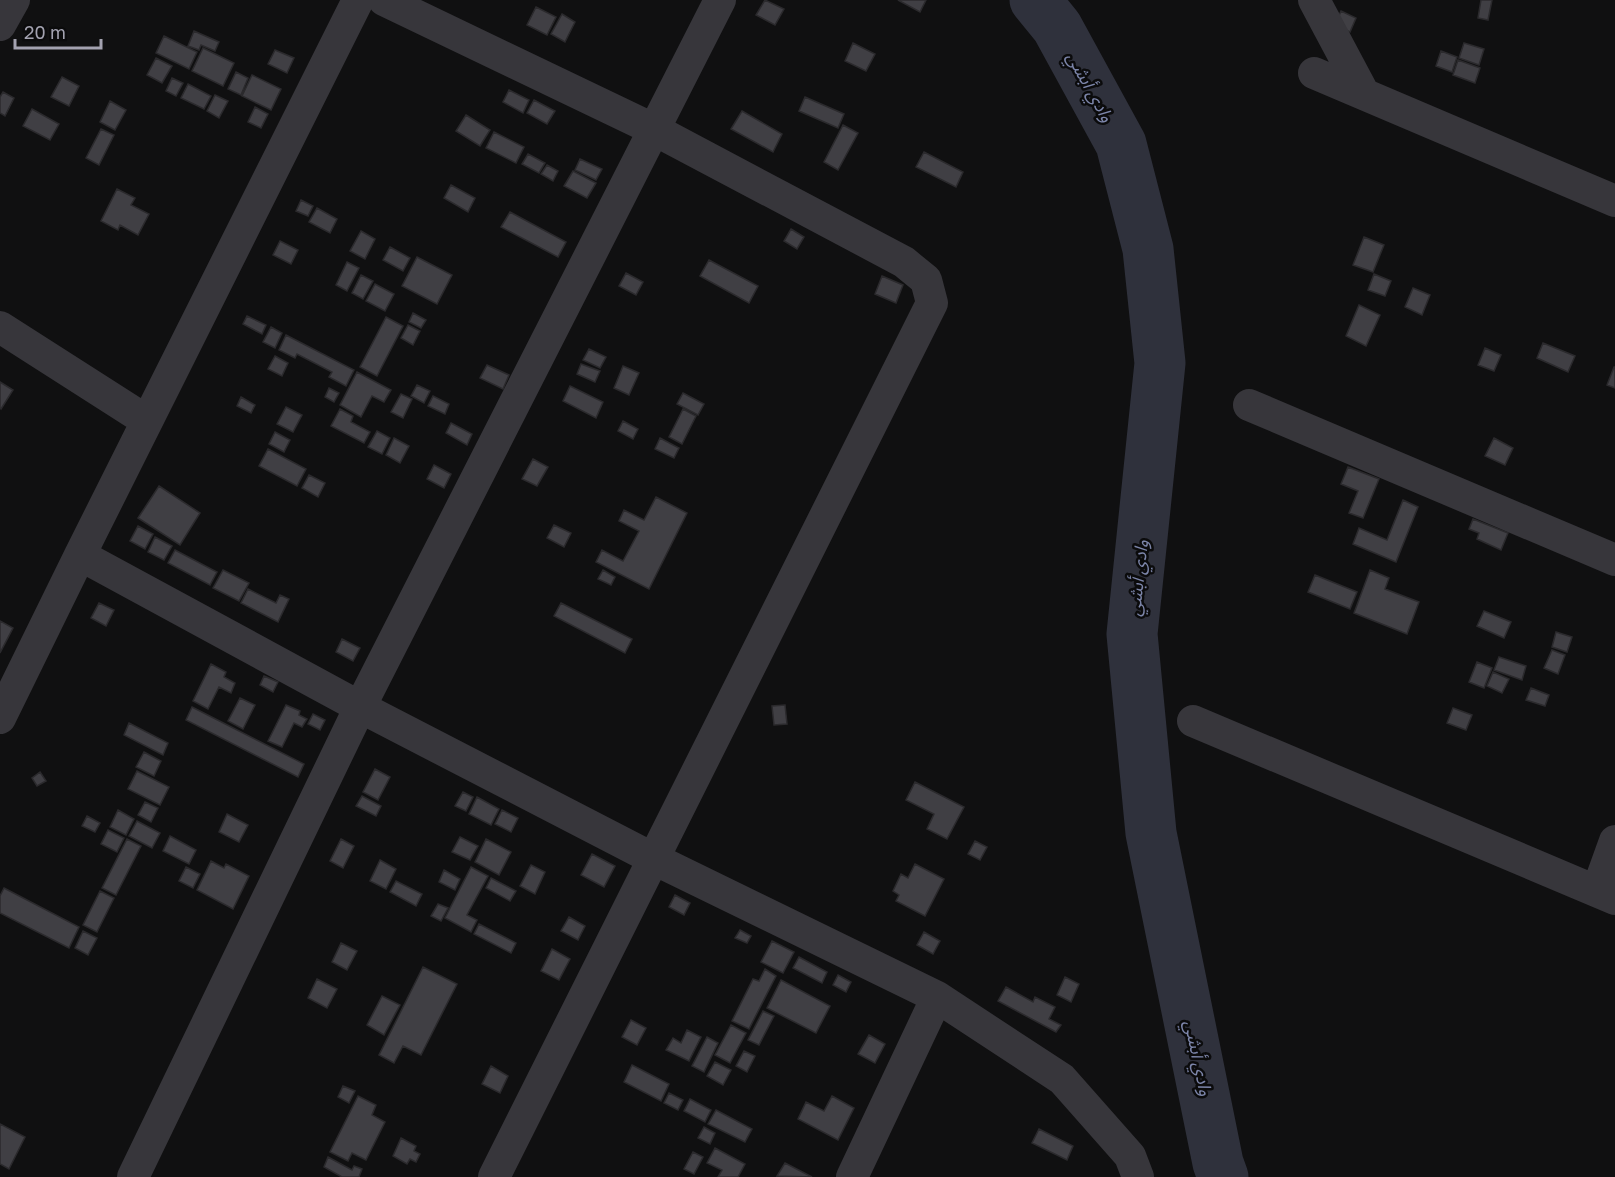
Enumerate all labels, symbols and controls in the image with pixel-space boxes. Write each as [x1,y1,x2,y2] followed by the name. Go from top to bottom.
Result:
[15,12,100,50] scale bar
[24,21,66,43] text: 20 m
[1059,48,1119,127] water label: وادي أبشي
[1122,539,1156,618] water label: وادي أبشي
[1176,1018,1218,1098] water label: وادي أبشي

